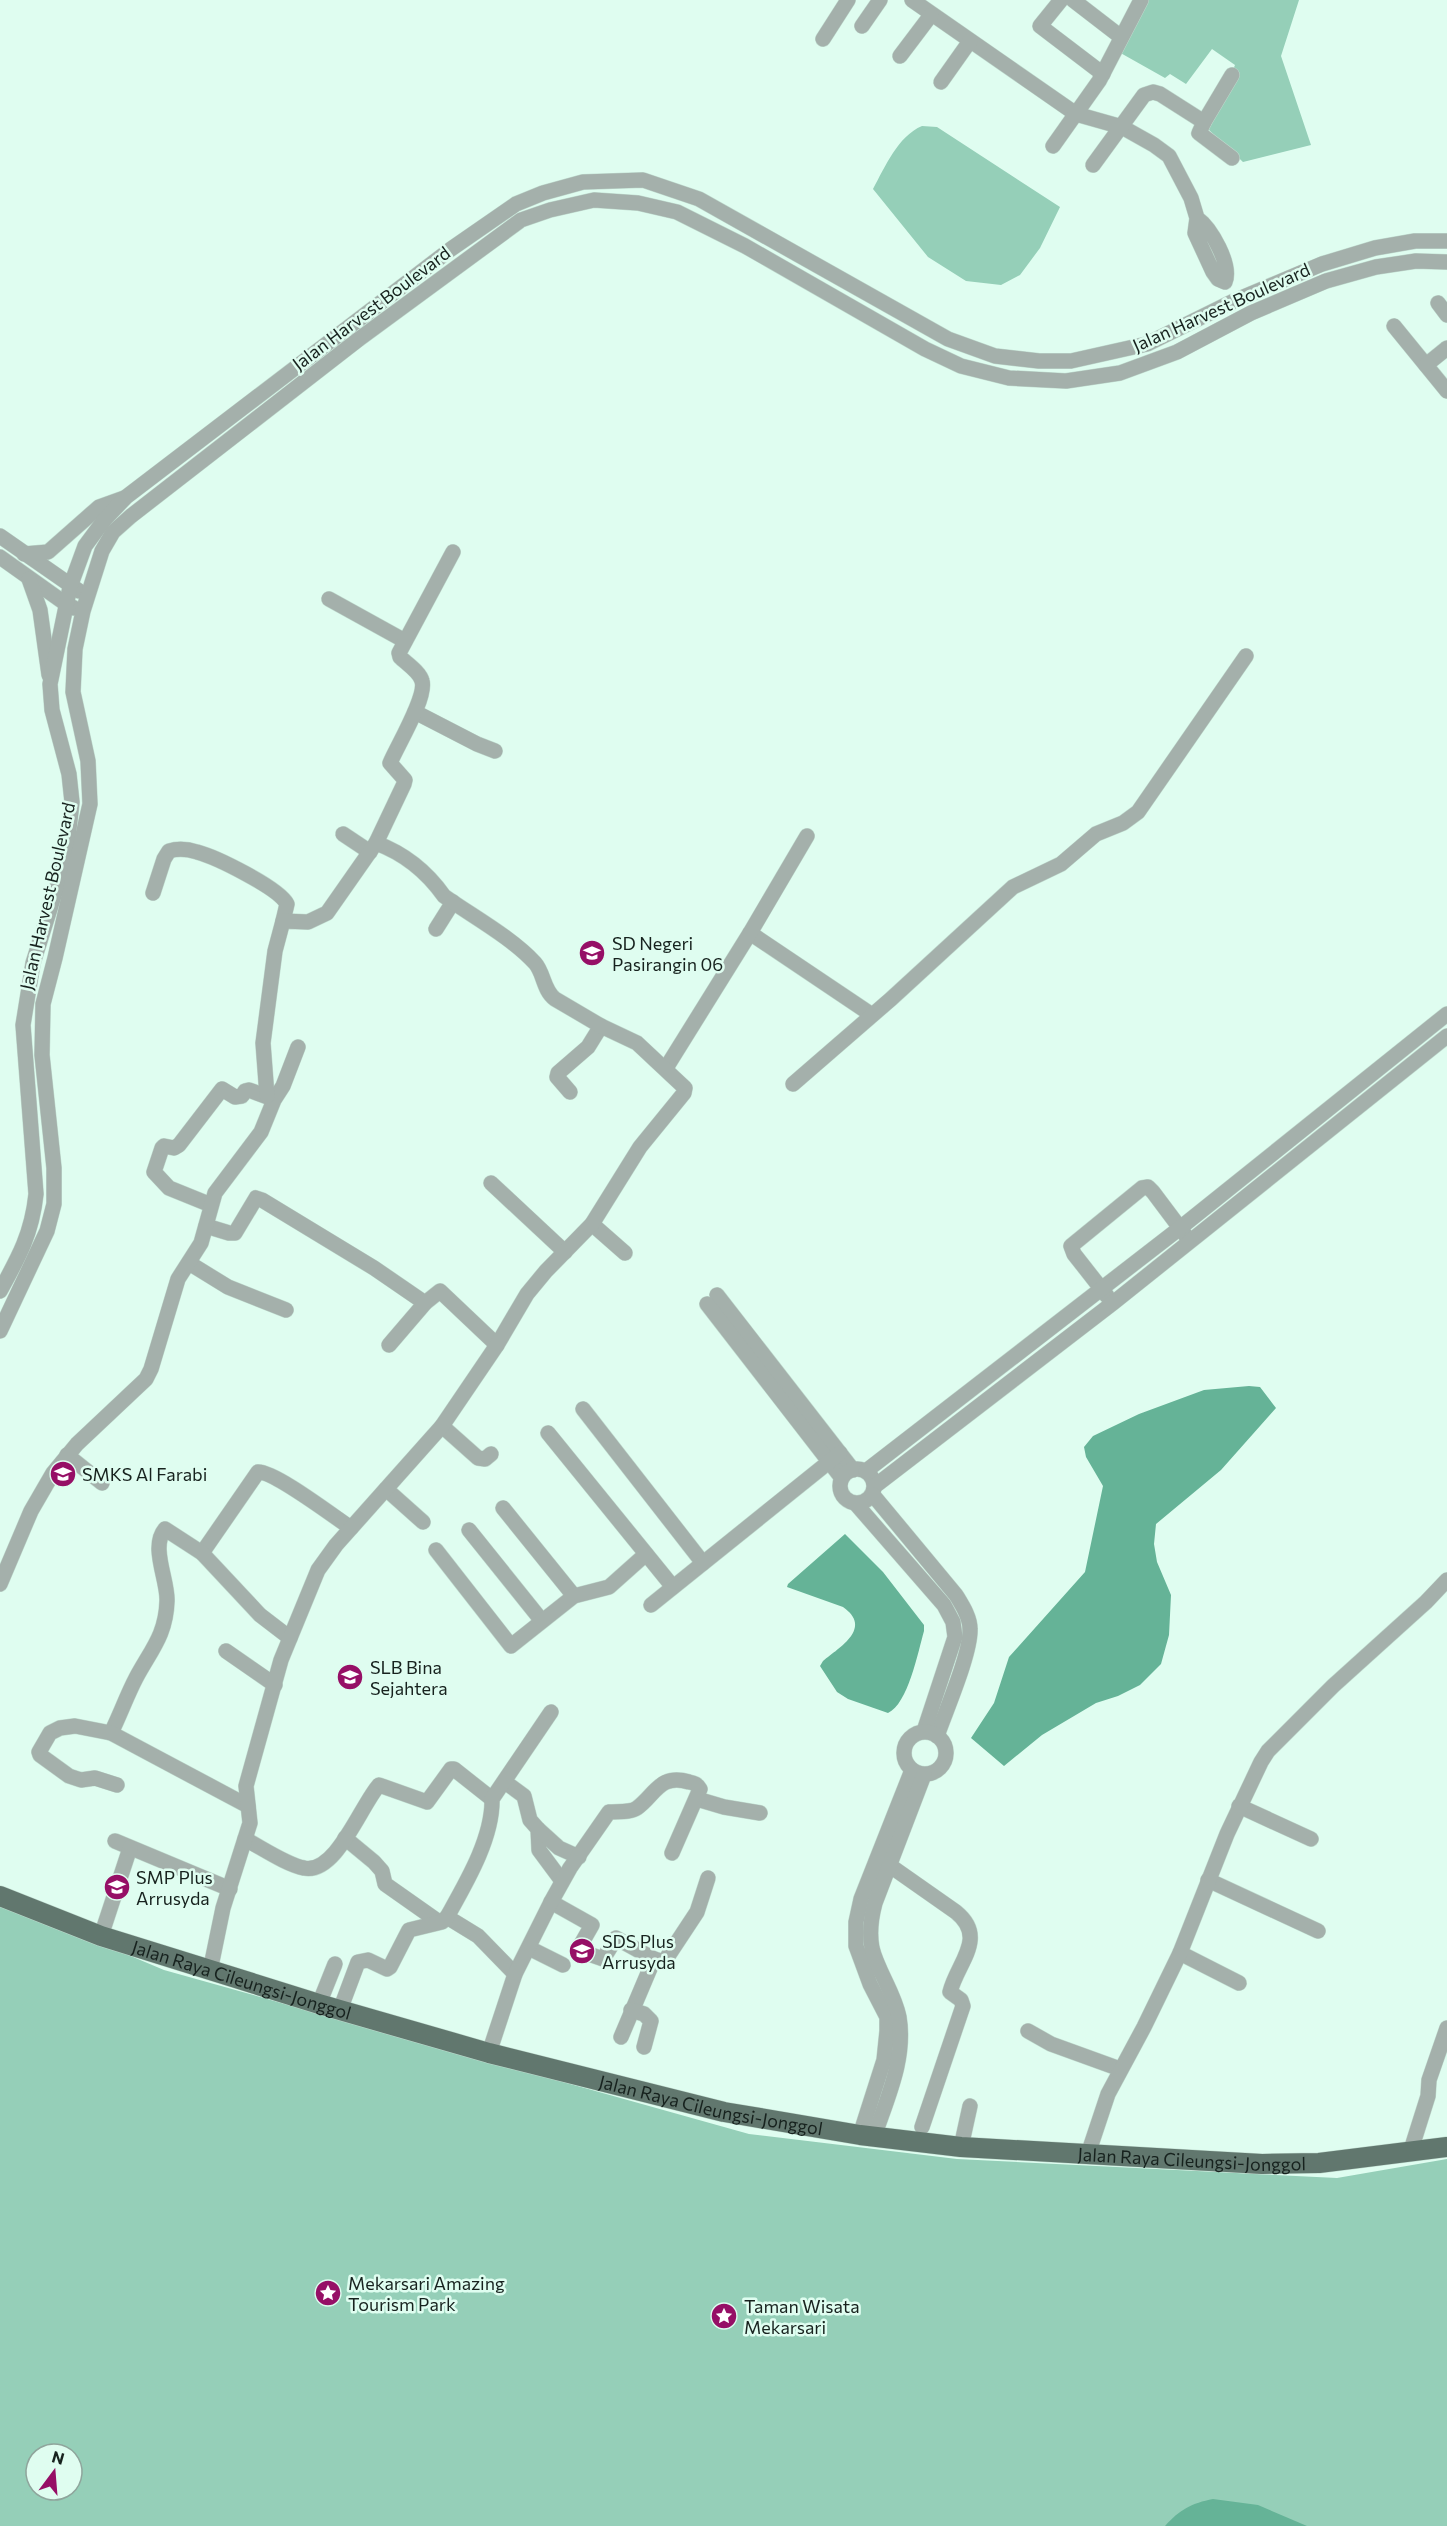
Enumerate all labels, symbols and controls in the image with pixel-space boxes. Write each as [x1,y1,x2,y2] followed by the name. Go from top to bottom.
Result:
[288,241,454,375] street label: Jalan Harvest Boulevard
[1129,258,1313,356] street label: Jalan Harvest Boulevard
[15,800,79,992] street label: Jalan Harvest Boulevard
[612,932,723,975] place label: SD Negeri Pasirangin 06
[577,938,607,968] school or university icon: SD Negeri Pasirangin 06
[48,1459,78,1489] school or university icon: SMKS Al Farabi
[82,1463,207,1485] place label: SMKS Al Farabi
[370,1656,448,1699] place label: SLB Bina Sejahtera
[335,1662,365,1692] school or university icon: SLB Bina Sejahtera
[136,1866,213,1909] place label: SMP Plus Arrusyda
[102,1872,132,1902] school or university icon: SMP Plus Arrusyda
[602,1930,676,1973] place label: SDS Plus Arrusyda
[129,1935,354,2024] street label: Jalan Raya Cileungsi-Jonggol
[567,1936,597,1966] school or university icon: SDS Plus Arrusyda
[597,2070,824,2140] street label: Jalan Raya Cileungsi-Jonggol
[1077,2143,1306,2175] street label: Jalan Raya Cileungsi-Jonggol
[348,2272,505,2315] place label: Mekarsari Amazing Tourism Park
[313,2278,343,2308] place icon: Mekarsari Amazing Tourism Park
[744,2295,860,2338] place label: Taman Wisata Mekarsari
[709,2301,739,2331] place icon: Taman Wisata Mekarsari
[24,2442,84,2502] north arrow
[50,2446,67,2468] text: N

